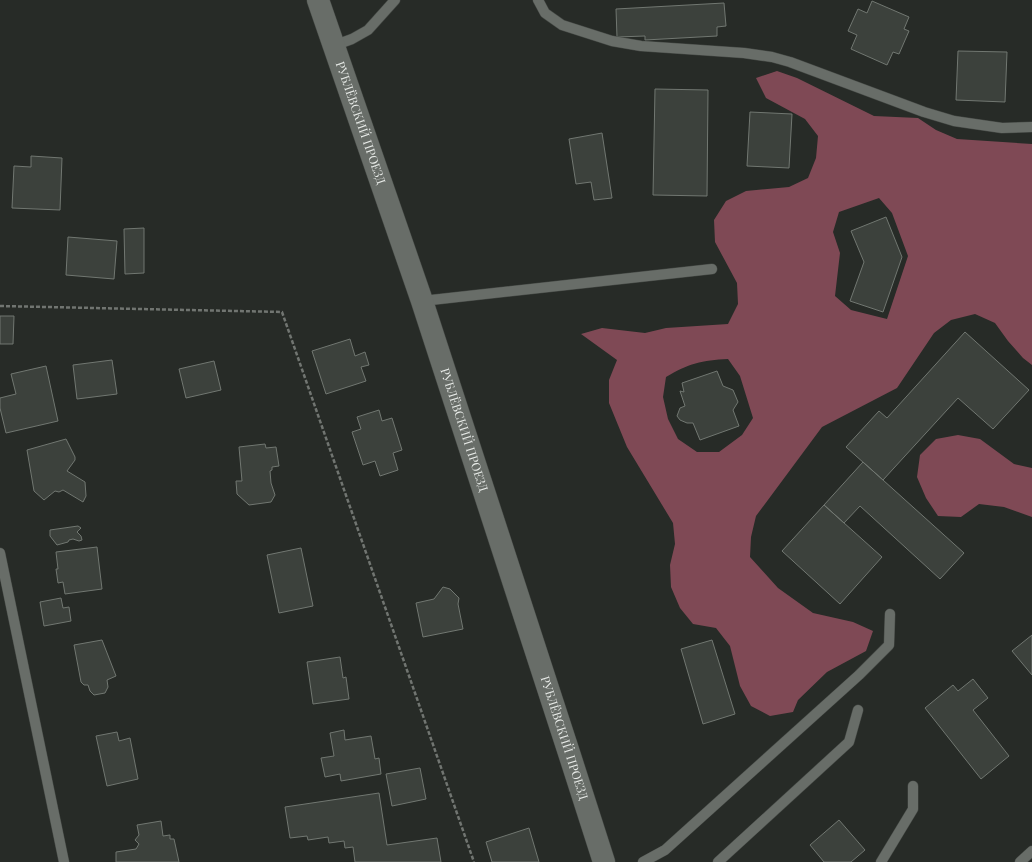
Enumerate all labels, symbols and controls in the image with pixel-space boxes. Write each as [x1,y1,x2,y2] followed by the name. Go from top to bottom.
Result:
[333,59,390,187] street label: РУБЛЁВСКИЙ ПРОЕЗД
[437,366,493,494] street label: РУБЛЁВСКИЙ ПРОЕЗД
[538,674,593,802] street label: РУБЛЁВСКИЙ ПРОЕЗД

